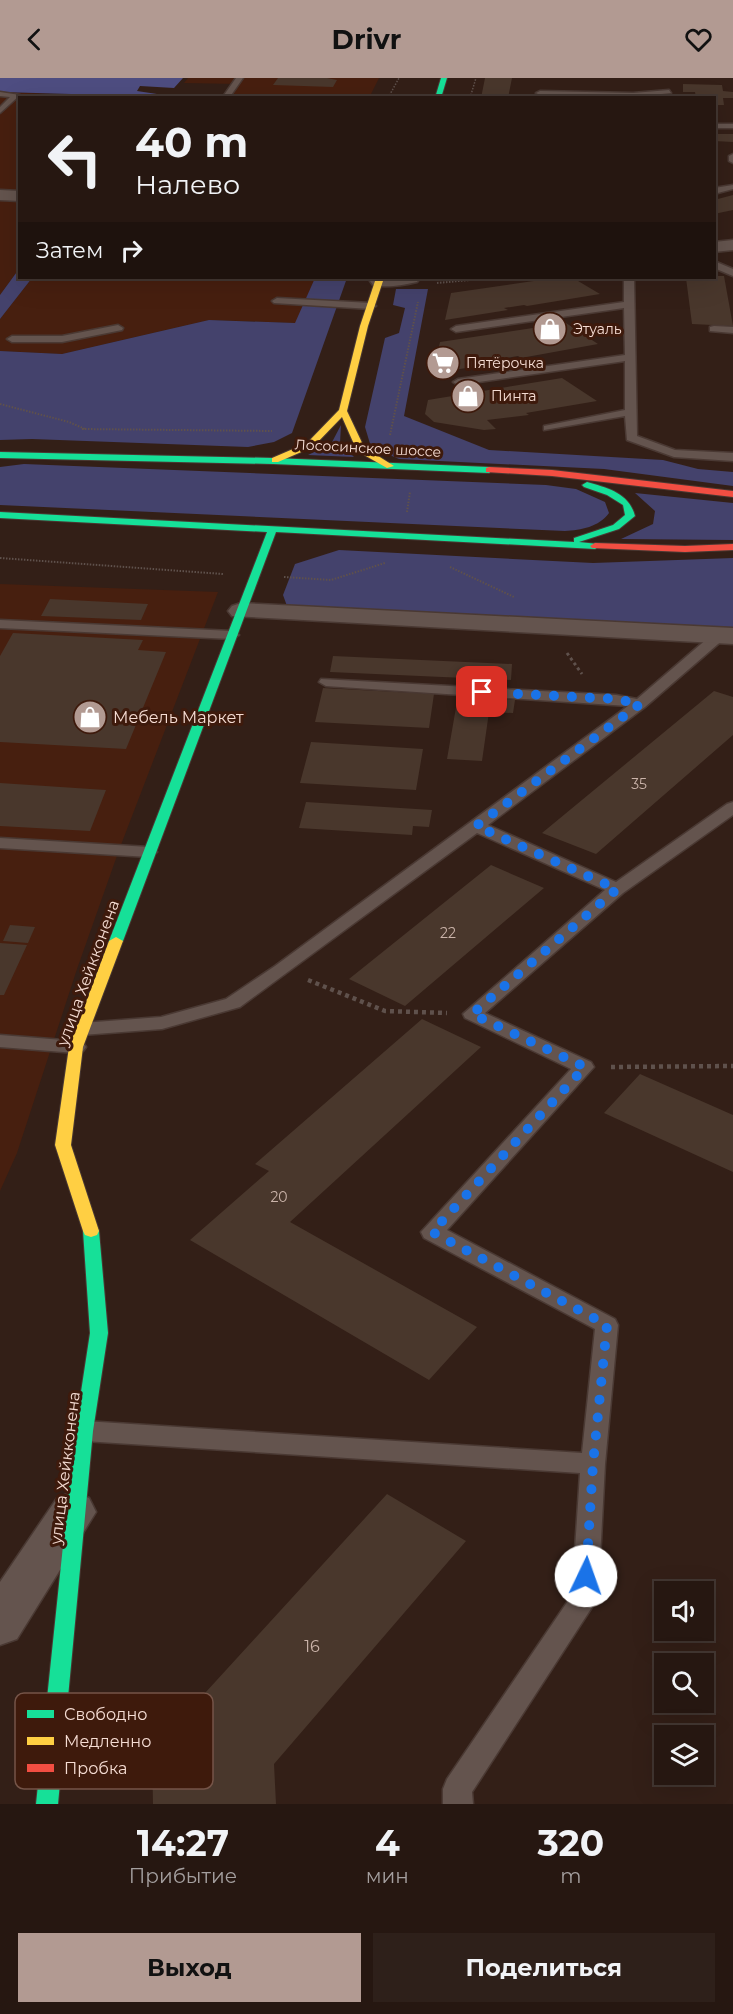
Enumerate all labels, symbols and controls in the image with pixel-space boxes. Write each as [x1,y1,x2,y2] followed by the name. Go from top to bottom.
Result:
[18,23,51,56] icon: back
[332,23,401,56] text: Drivr
[682,23,715,56] icon: heart
[135,116,248,168] text: 40 m
[36,120,114,198] icon: left
[135,168,240,201] text: Налево
[115,234,148,267] icon: right
[36,237,103,264] text: Затем
[532,311,568,347] shop icon: Этуаль
[573,320,622,338] place label: Этуаль
[425,345,461,381] supermarket icon: Пятёрочка
[466,354,544,372] place label: Пятёрочка
[450,378,486,414] shop icon: Пинта
[491,387,536,405] place label: Пинта
[294,435,442,461] street label: Лососинское шоссе
[456,666,507,717] pin
[465,675,498,708] icon: arrive
[72,699,108,735] shop icon: Мебель Маркет
[113,708,244,727] place label: Мебель Маркет
[631,775,647,793] house number: 35
[52,897,123,1050] street label: улица Хейкконена
[440,924,456,942] house number: 22
[270,1188,288,1206] house number: 20
[46,1390,84,1547] street label: улица Хейкконена
[554,1544,618,1608] position arrow
[654,1581,714,1785] map controls
[654,1581,714,1641] button: sound
[304,1637,320,1656] house number: 16
[654,1653,714,1713] button: search
[15,1693,213,1789] legend
[64,1705,147,1724] text: Свободно
[654,1725,714,1785] button: layers
[64,1732,151,1751] text: Медленно
[64,1759,127,1778] text: Пробка
[137,1821,229,1865] text: 14:27
[375,1821,400,1865] text: 4
[537,1821,604,1865] text: 320
[129,1864,237,1888] text: Прибытие
[366,1864,409,1888] text: мин
[560,1864,582,1888] text: m
[18,1933,361,2002] button: Выход
[373,1933,715,2002] button: Поделиться

